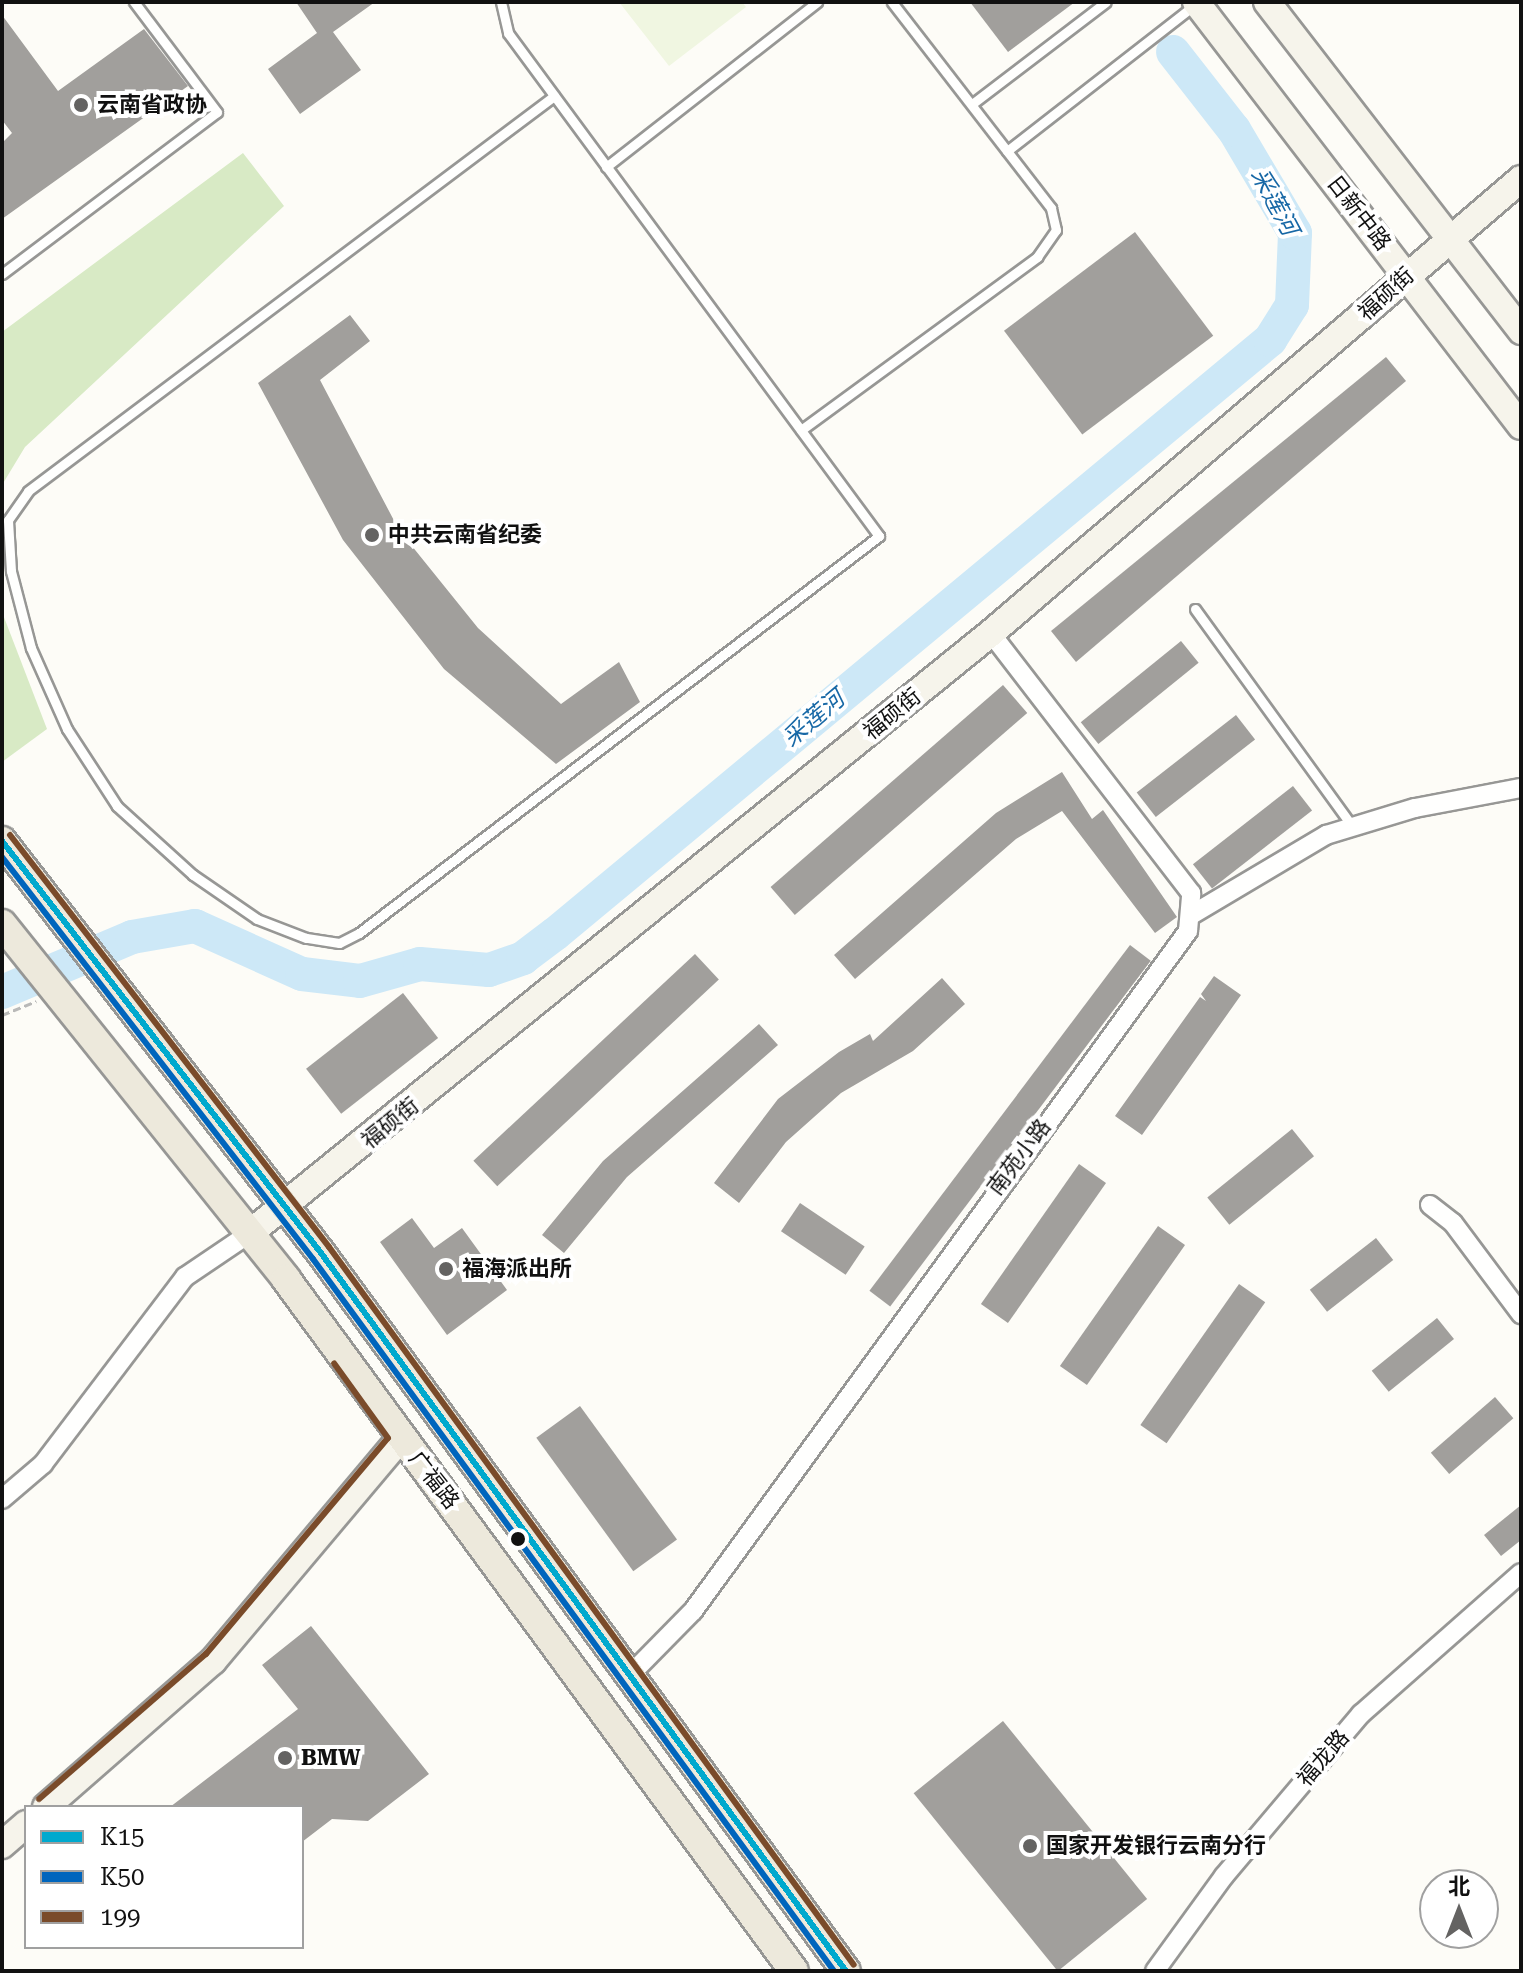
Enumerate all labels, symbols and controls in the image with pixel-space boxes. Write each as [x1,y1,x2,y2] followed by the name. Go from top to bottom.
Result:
[97,92,207,118] place label: 云南省政协
[72,96,90,114] marker: 云南省政协
[1244,163,1304,241] water label: 采莲河
[1322,170,1396,256] street label: 日新中路
[1353,262,1419,326] street label: 福硕街
[388,522,542,548] place label: 中共云南省纪委
[363,526,381,544] marker: 中共云南省纪委
[858,683,926,745] street label: 福硕街
[777,685,851,753] water label: 采莲河
[356,1092,424,1154] street label: 福硕街
[982,1114,1056,1200] street label: 南苑小路
[462,1256,572,1282] place label: 福海派出所
[437,1260,455,1278] marker: 福海派出所
[403,1446,465,1514] street label: 广福路
[510,1531,526,1547] unlabelled marker
[1291,1724,1355,1792] street label: 福龙路
[301,1745,361,1771] place label: BMW
[276,1749,294,1767] marker: BMW
[24,1805,304,1949] legend
[100,1823,144,1851] text: K15
[1046,1833,1266,1859] place label: 国家开发银行云南分行
[1021,1837,1039,1855] marker: 国家开发银行云南分行
[100,1863,144,1891] text: K50
[1419,1869,1499,1949] north arrow
[1448,1874,1470,1899] text: 北
[100,1903,140,1931] text: 199

